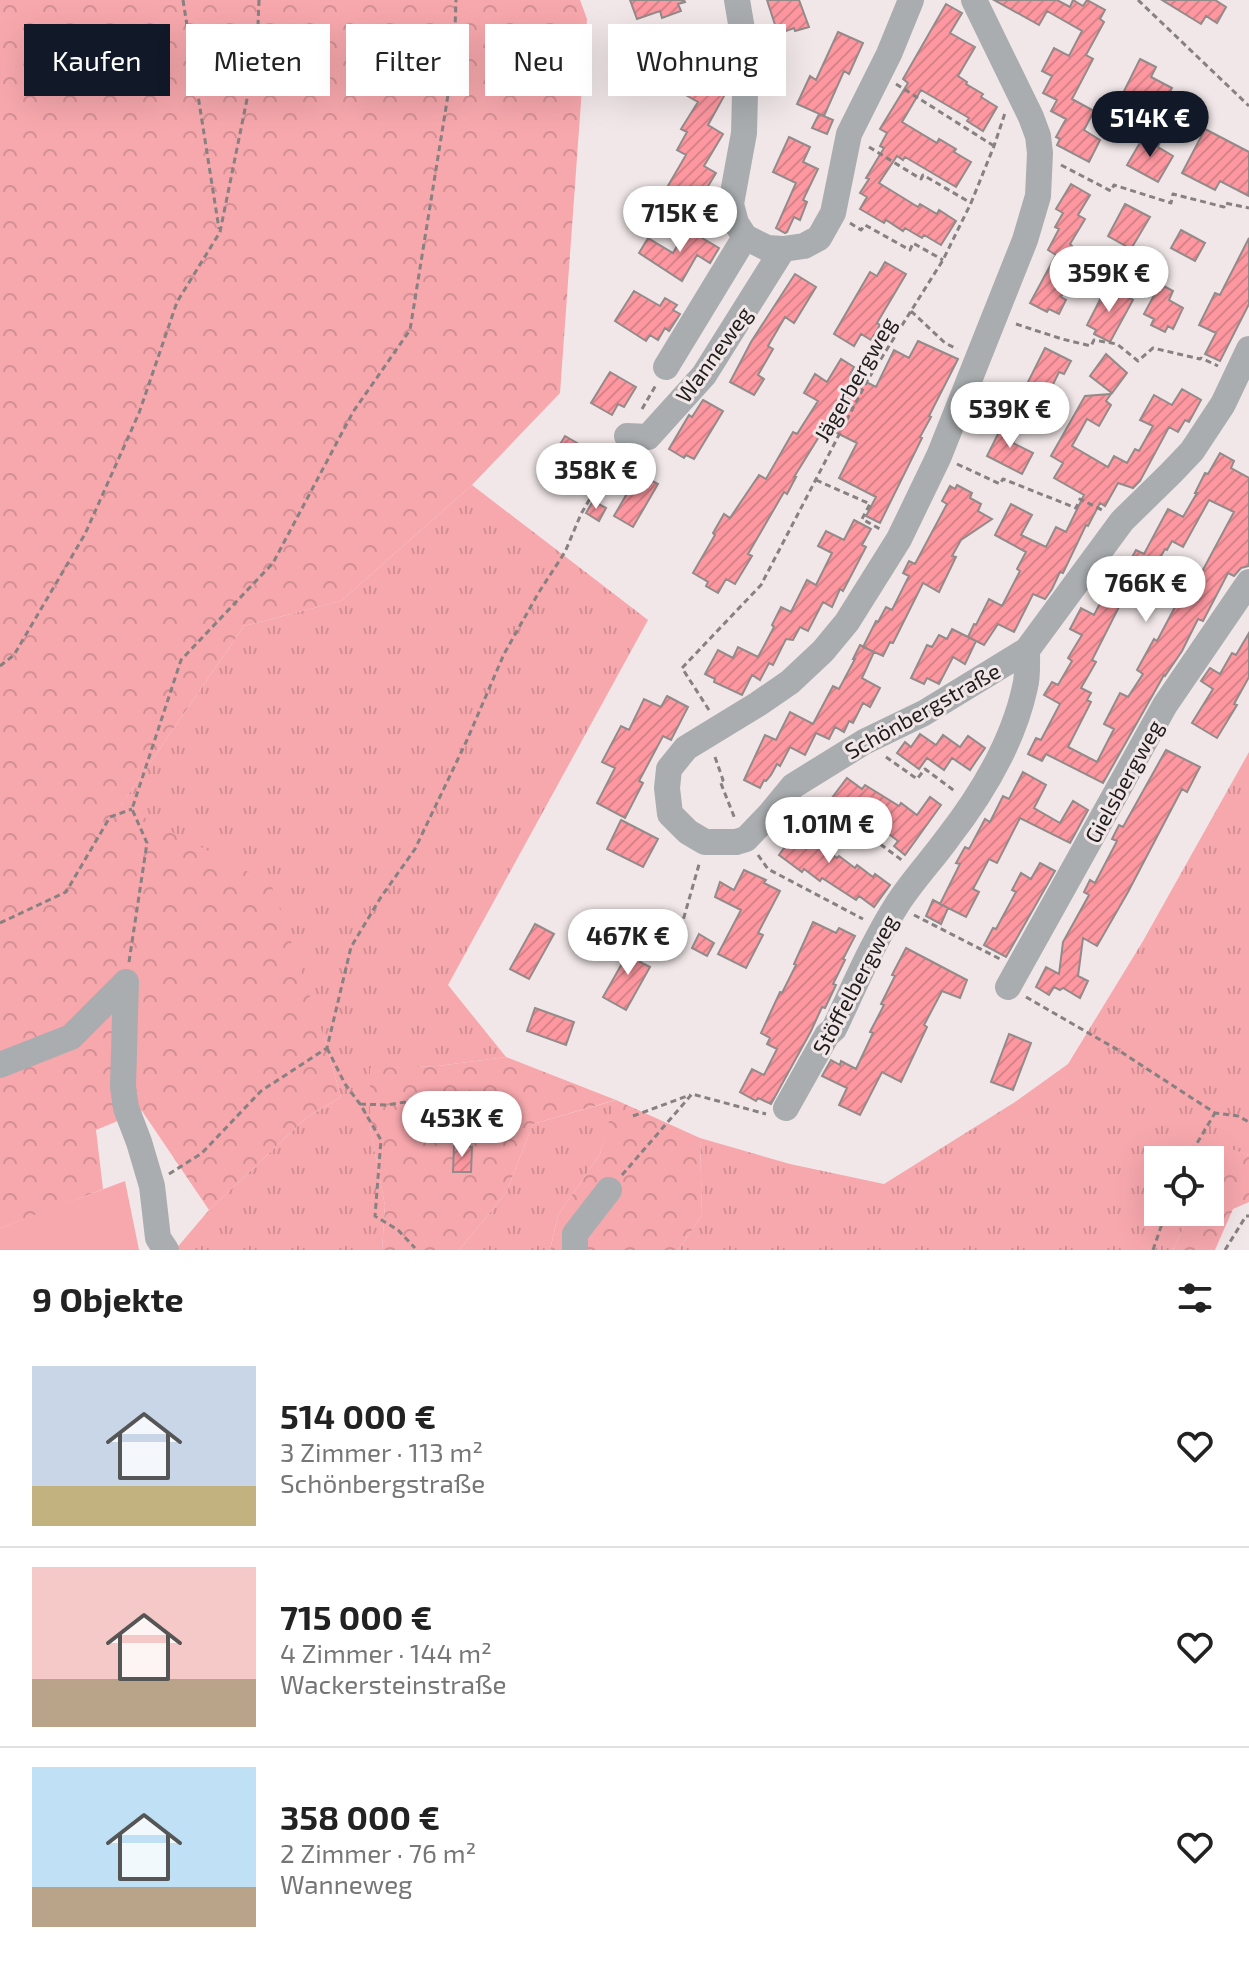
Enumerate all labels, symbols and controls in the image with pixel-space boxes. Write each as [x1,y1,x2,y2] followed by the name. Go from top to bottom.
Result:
[24,24,170,96] chip: Kaufen
[186,24,330,96] chip: Mieten
[346,24,469,96] chip: Filter
[485,24,592,96] chip: Neu
[608,24,786,96] chip: Wohnung
[1085,91,1215,159] pin: 514K €
[1110,101,1190,132] text: 514K €
[615,186,745,254] pin: 715K €
[641,196,719,227] text: 715K €
[1044,246,1174,314] pin: 359K €
[1068,256,1150,287] text: 359K €
[670,301,756,407] street label: Wanneweg
[808,312,900,446] street label: Jägerbergweg
[945,382,1075,450] pin: 539K €
[969,392,1051,423] text: 539K €
[531,443,661,511] pin: 358K €
[554,453,638,484] text: 358K €
[1081,556,1211,624] pin: 766K €
[1105,566,1187,597] text: 766K €
[840,657,1004,763] street label: Schönbergstraße
[1079,715,1167,847] street label: Gielsbergweg
[755,797,903,865] pin: 1.01M €
[783,807,875,838] text: 1.01M €
[563,909,693,977] pin: 467K €
[806,910,902,1058] street label: Stöffelbergweg
[586,919,670,950] text: 467K €
[397,1091,527,1159] pin: 453K €
[420,1101,504,1132] text: 453K €
[1144,1146,1224,1226] map controls
[1144,1146,1224,1226] button: locate
[1173,1276,1217,1320] icon: filters
[32,1278,184,1319] text: 9 Objekte
[280,1395,436,1436] text: 514 000 €
[96,1398,192,1494] icon: home
[1173,1424,1217,1468] icon: heart
[280,1436,483,1467] text: 3 Zimmer · 113 m²
[280,1467,485,1498] text: Schönbergstraße
[280,1596,432,1637] text: 715 000 €
[96,1599,192,1695] icon: home
[1173,1625,1217,1669] icon: heart
[280,1637,492,1668] text: 4 Zimmer · 144 m²
[280,1668,507,1699] text: Wackersteinstraße
[280,1796,440,1837] text: 358 000 €
[96,1799,192,1895] icon: home
[1173,1825,1217,1869] icon: heart
[280,1837,476,1868] text: 2 Zimmer · 76 m²
[280,1868,413,1899] text: Wanneweg

